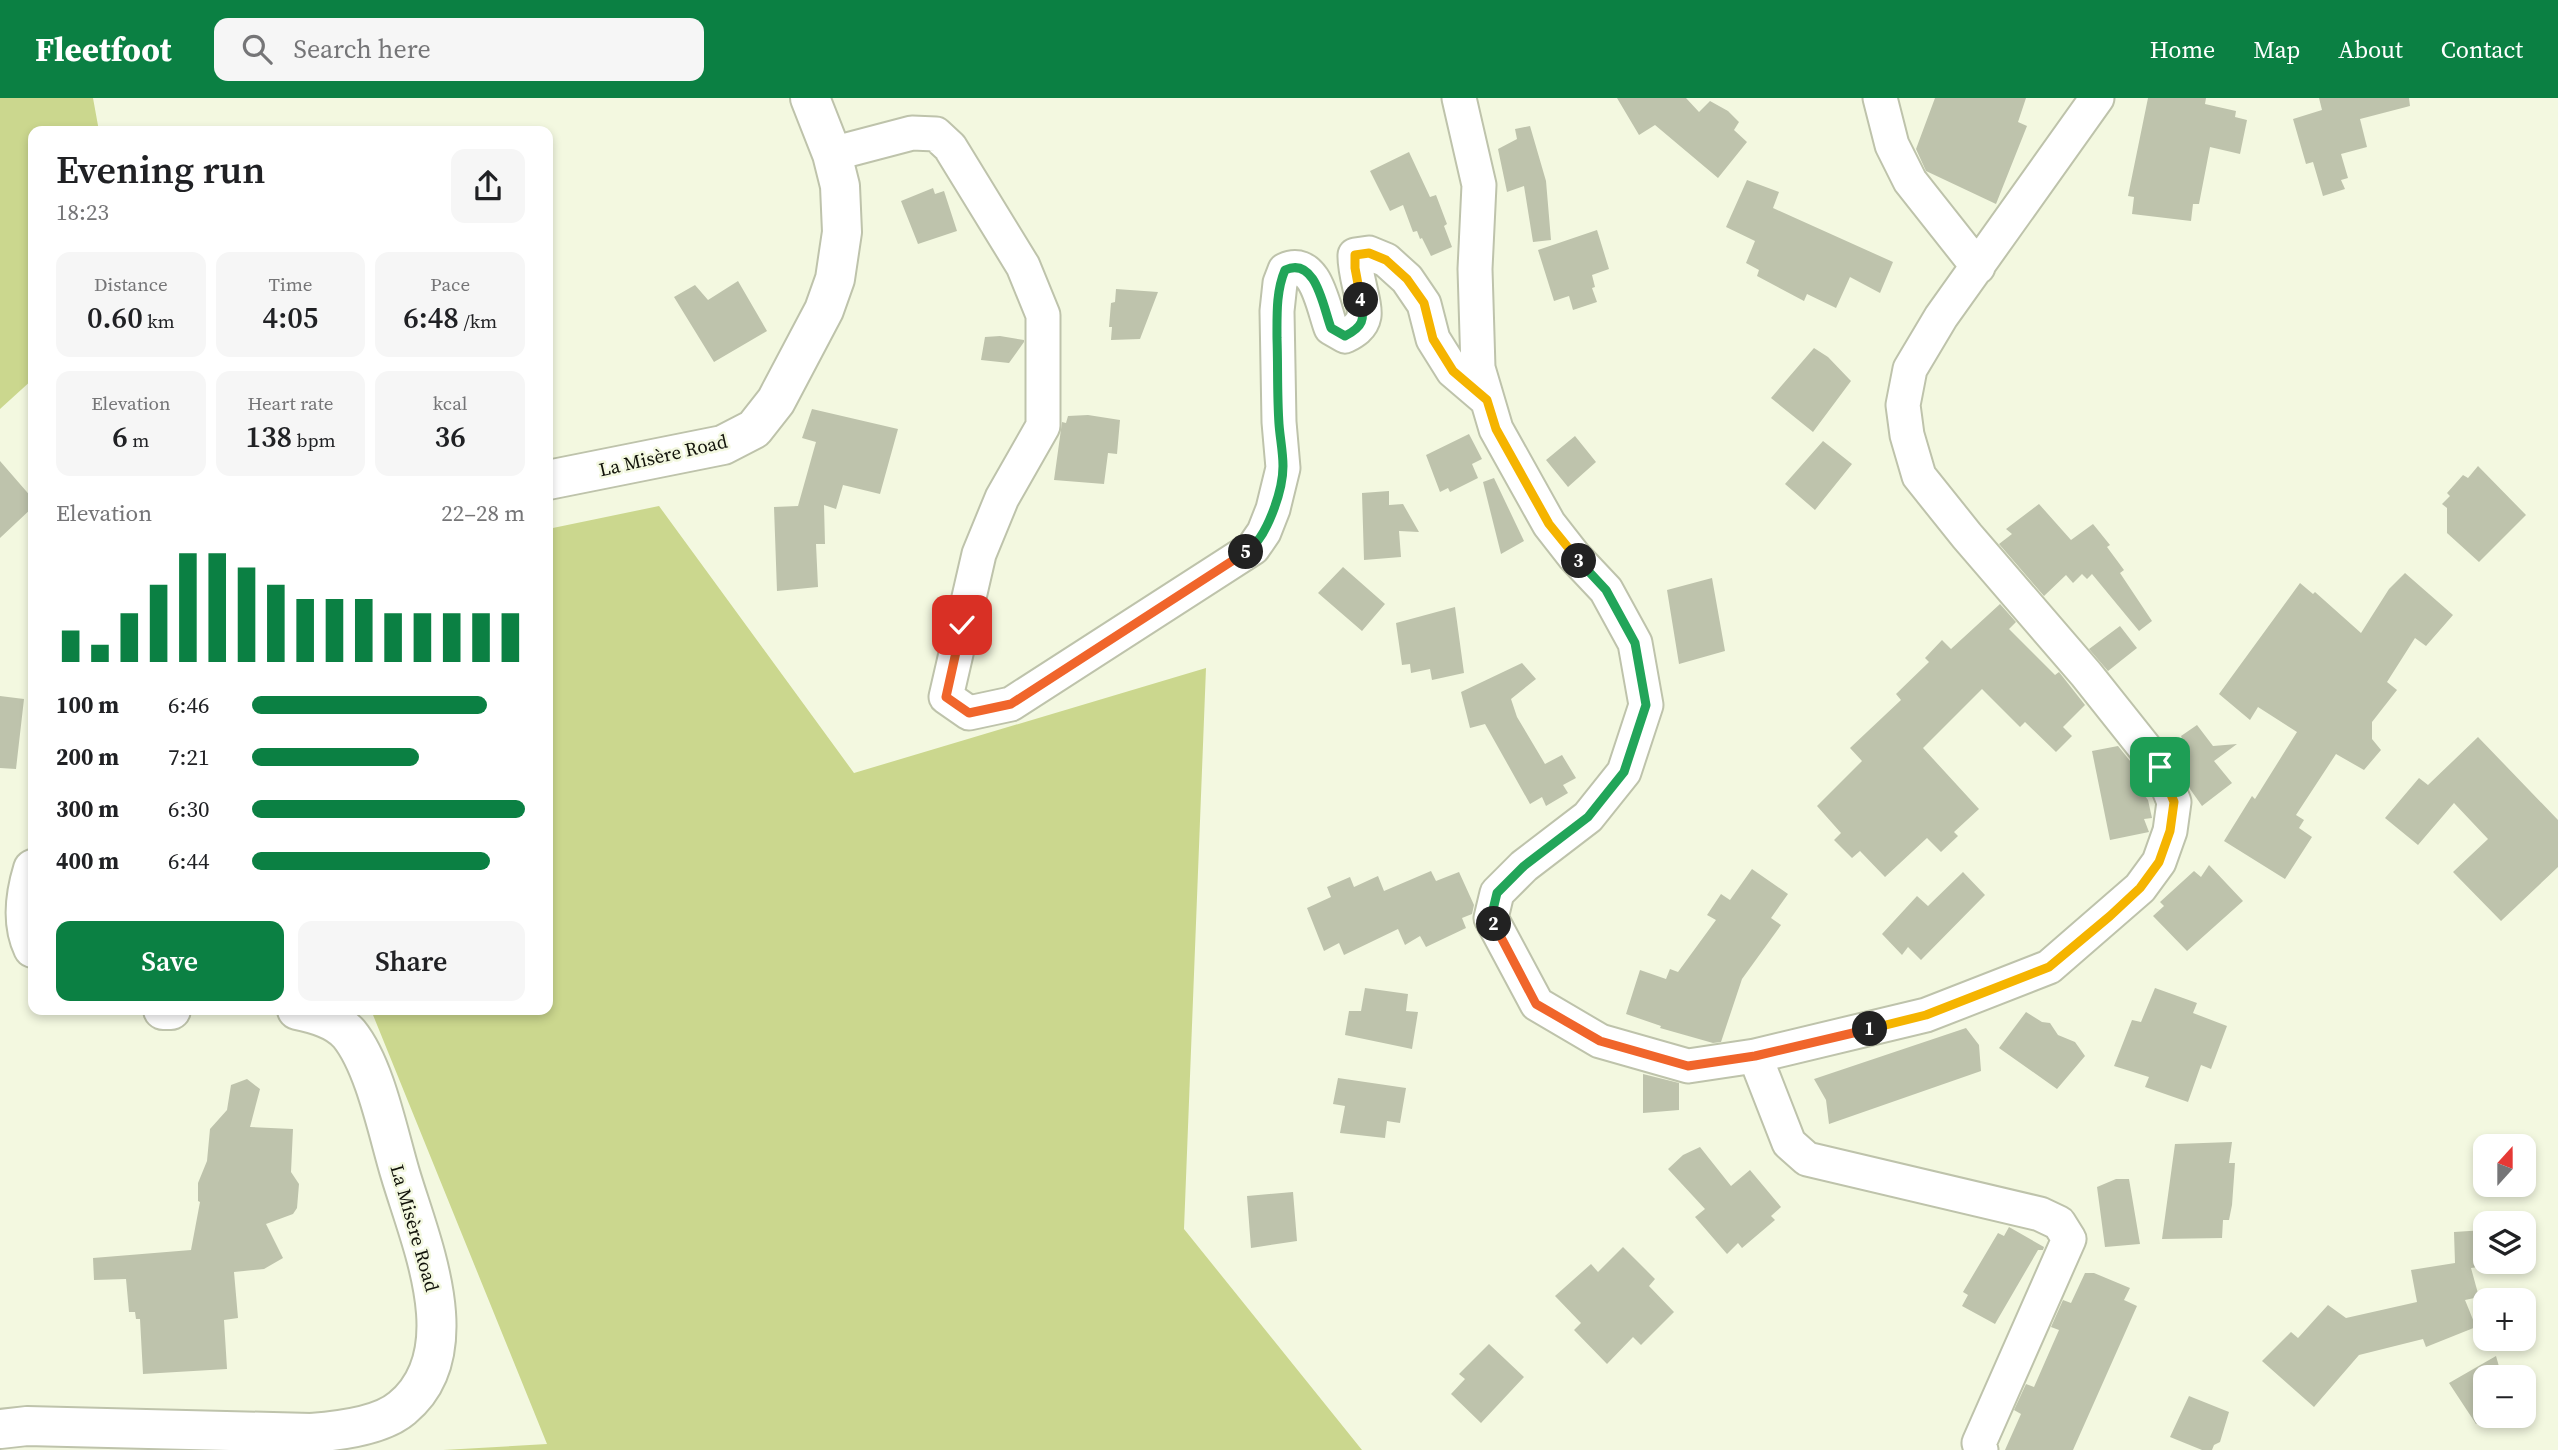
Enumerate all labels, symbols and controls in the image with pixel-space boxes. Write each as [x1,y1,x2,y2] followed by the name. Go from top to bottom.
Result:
[214,18,704,81] search box
[35,27,172,72] text: Fleetfoot
[238,30,276,68] icon: search
[294,31,431,67] text: Search here
[2150,33,2215,66] text: Home
[2253,33,2300,66] text: Map
[2338,33,2403,66] text: About
[2441,33,2523,66] text: Contact
[56,144,265,196] text: Evening run
[451,149,525,223] button: share
[56,196,109,228] text: 18:23
[94,271,168,297] text: Distance
[269,271,312,297] text: Time
[430,271,470,297] text: Pace
[1344,282,1378,318] pin: 4
[1355,286,1366,312] text: 4
[87,297,143,338] text: 0.60
[263,297,318,338] text: 4:05
[403,297,459,338] text: 6:48
[143,308,175,334] text: km
[459,308,497,334] text: /km
[91,390,171,416] text: Elevation
[247,390,334,416] text: Heart rate
[433,390,467,416] text: kcal
[112,416,128,457] text: 6
[245,416,292,457] text: 138
[435,416,466,457] text: 36
[128,427,149,453] text: m
[292,427,336,453] text: bpm
[596,428,730,482] street label: La Misère Road
[56,497,152,529] text: Elevation
[441,497,525,529] text: 22–28 m
[1228,534,1264,570] pin: 5
[1240,538,1251,564] text: 5
[1562,544,1596,578] pin: 3
[1573,547,1584,573] text: 3
[932,595,992,655] pin
[943,606,981,644] icon: check
[56,689,119,721] text: 100 m
[168,689,209,721] text: 6:46
[2130,737,2190,797] pin
[56,741,119,773] text: 200 m
[168,741,209,773] text: 7:21
[2141,748,2179,786] icon: arrive
[56,793,119,825] text: 300 m
[168,793,209,825] text: 6:30
[56,845,119,877] text: 400 m
[168,845,209,877] text: 6:44
[1476,906,1512,942] pin: 2
[1488,910,1499,936] text: 2
[56,921,284,1001] button: Save
[298,921,525,1001] button: Share
[1853,1012,1888,1046] pin: 1
[1864,1015,1875,1041] text: 1
[2473,1134,2536,1197] north arrow
[2473,1134,2536,1428] map controls
[384,1161,446,1295] street label: La Misère Road
[2473,1211,2536,1274] button: layers
[2473,1288,2536,1351] button: +
[2473,1365,2536,1428] button: −

